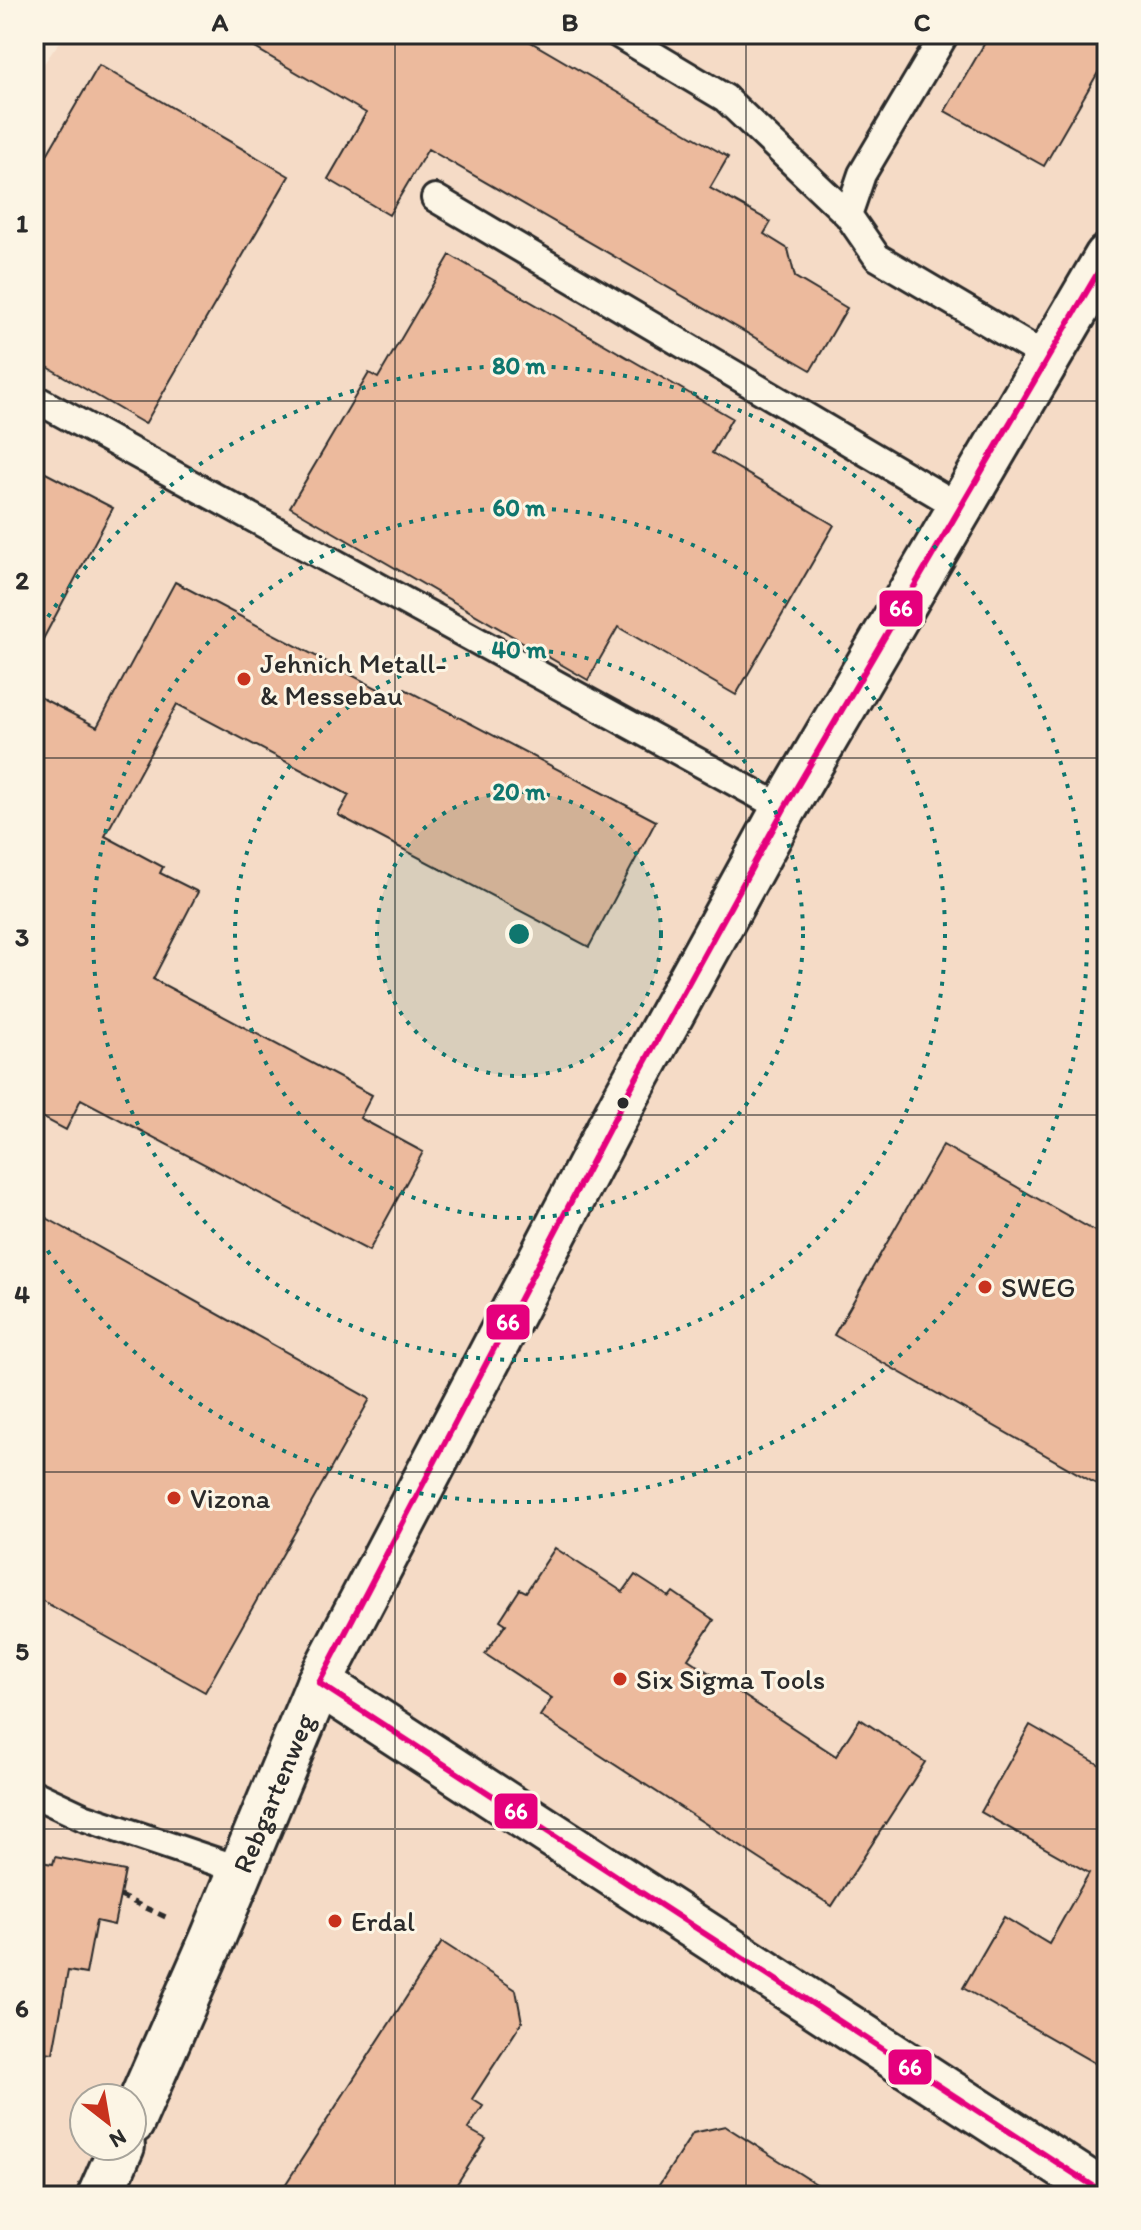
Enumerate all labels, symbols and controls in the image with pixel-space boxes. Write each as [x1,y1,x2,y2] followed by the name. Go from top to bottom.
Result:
[211,6,229,38] text: A
[562,6,579,38] text: B
[914,6,931,38] text: C
[16,207,28,239] text: 1
[492,351,547,380] text: 80 m
[492,493,546,522] text: 60 m
[15,564,29,596] text: 2
[878,589,924,628] line badge: 66
[889,595,913,622] text: 66
[492,635,547,664] text: 40 m
[260,646,446,712] place label: Jehnich Metall- & Messebau
[235,670,253,688] marker: Jehnich Metall- & Messebau
[493,777,546,806] text: 20 m
[505,920,533,948] centre of rings
[15,921,29,953] text: 3
[615,1095,631,1111] unlabelled marker
[1001,1270,1075,1304] place label: SWEG
[14,1278,30,1310] text: 4
[976,1278,994,1296] marker: SWEG
[485,1303,531,1341] line badge: 66
[496,1309,520,1336] text: 66
[190,1481,271,1515] place label: Vizona
[165,1489,183,1507] marker: Vizona
[15,1635,29,1667] text: 5
[636,1662,825,1696] place label: Six Sigma Tools
[611,1670,629,1688] marker: Six Sigma Tools
[225,1708,322,1878] street label: Rebgartenweg
[493,1792,539,1830] line badge: 66
[504,1798,528,1825] text: 66
[351,1904,415,1938] place label: Erdal
[326,1912,344,1930] marker: Erdal
[15,1992,29,2024] text: 6
[887,2048,933,2086] line badge: 66
[898,2054,922,2081] text: 66
[68,2082,148,2162] north arrow
[105,2123,131,2154] text: N

